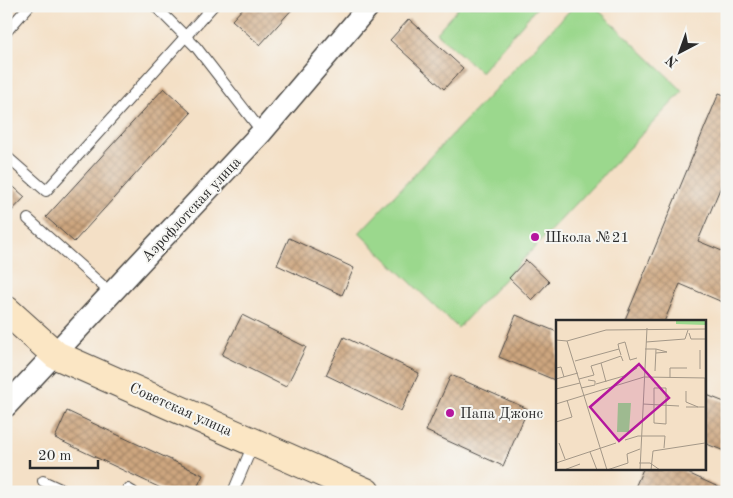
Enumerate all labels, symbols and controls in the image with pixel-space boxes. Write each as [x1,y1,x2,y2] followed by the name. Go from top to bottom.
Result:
[656,28,706,78] north arrow
[663,52,681,70] text: N
[140,154,245,265] street label: Аэрофлотская улица
[529,231,541,243] marker: Школа №21
[545,231,629,246] place label: Школа №21
[556,320,706,470] inset map
[127,381,234,440] street label: Советская улица
[444,407,456,419] marker: Папа Джонс
[460,407,544,422] place label: Папа Джонс
[30,438,98,470] scale bar
[38,449,72,464] text: 20 m

